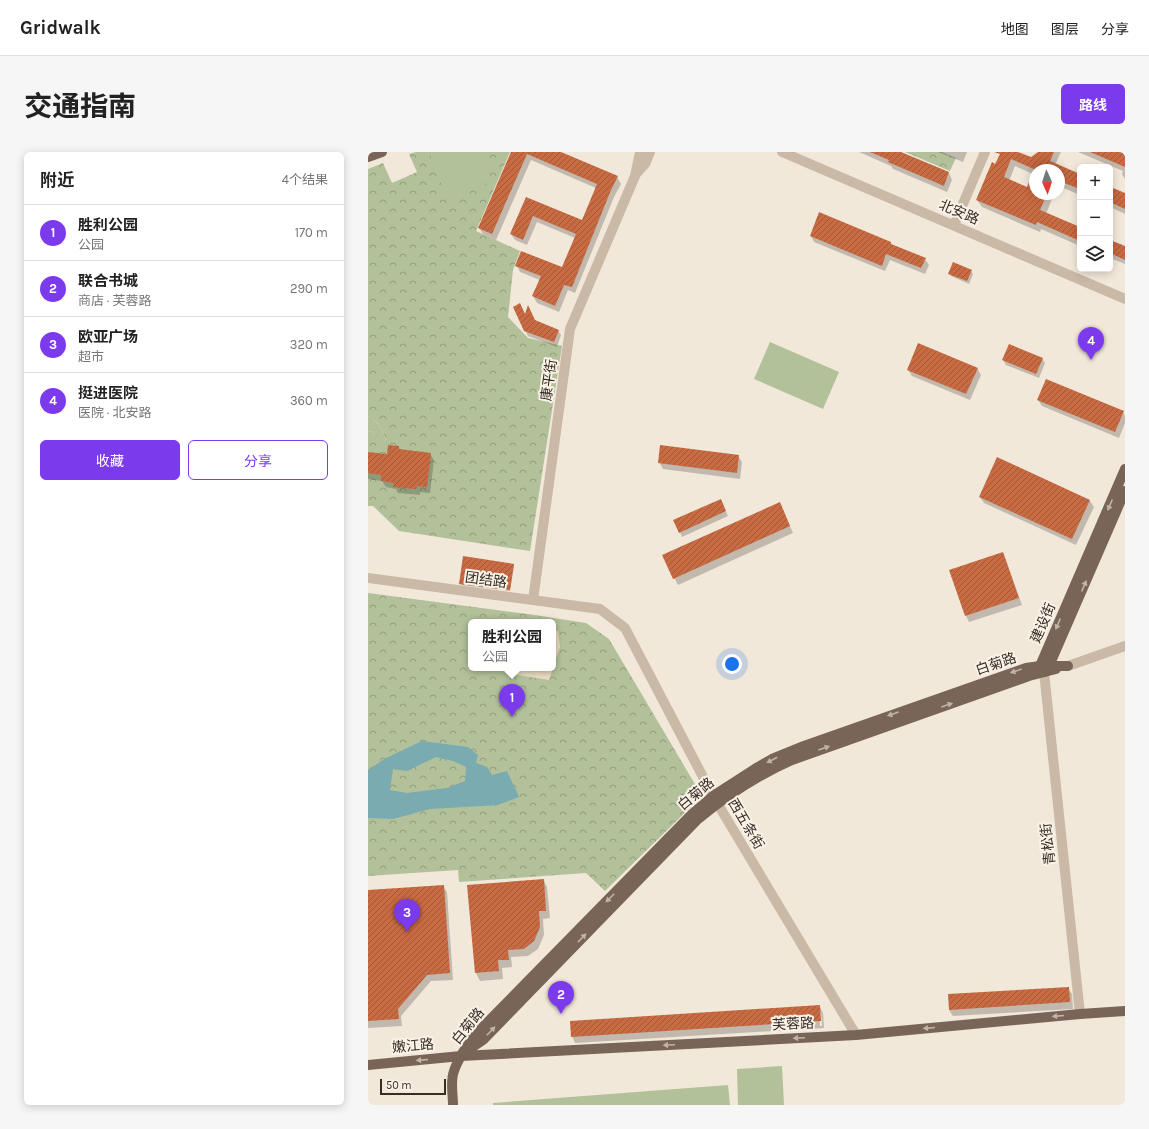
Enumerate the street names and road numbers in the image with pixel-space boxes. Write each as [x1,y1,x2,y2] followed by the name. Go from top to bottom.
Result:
[936,196,982,228] street label: 北安路
[538,358,560,402] street label: 康平街
[464,569,508,591] street label: 团结路
[1027,600,1059,646] street label: 建设街
[973,649,1019,679] street label: 白菊路
[674,774,718,814] street label: 白菊路
[724,796,768,852] street label: 西五条街
[1037,822,1059,866] street label: 青松街
[448,1004,488,1048] street label: 白菊路
[772,1014,814,1034] street label: 芙蓉路
[391,1036,435,1056] street label: 嫩江路

